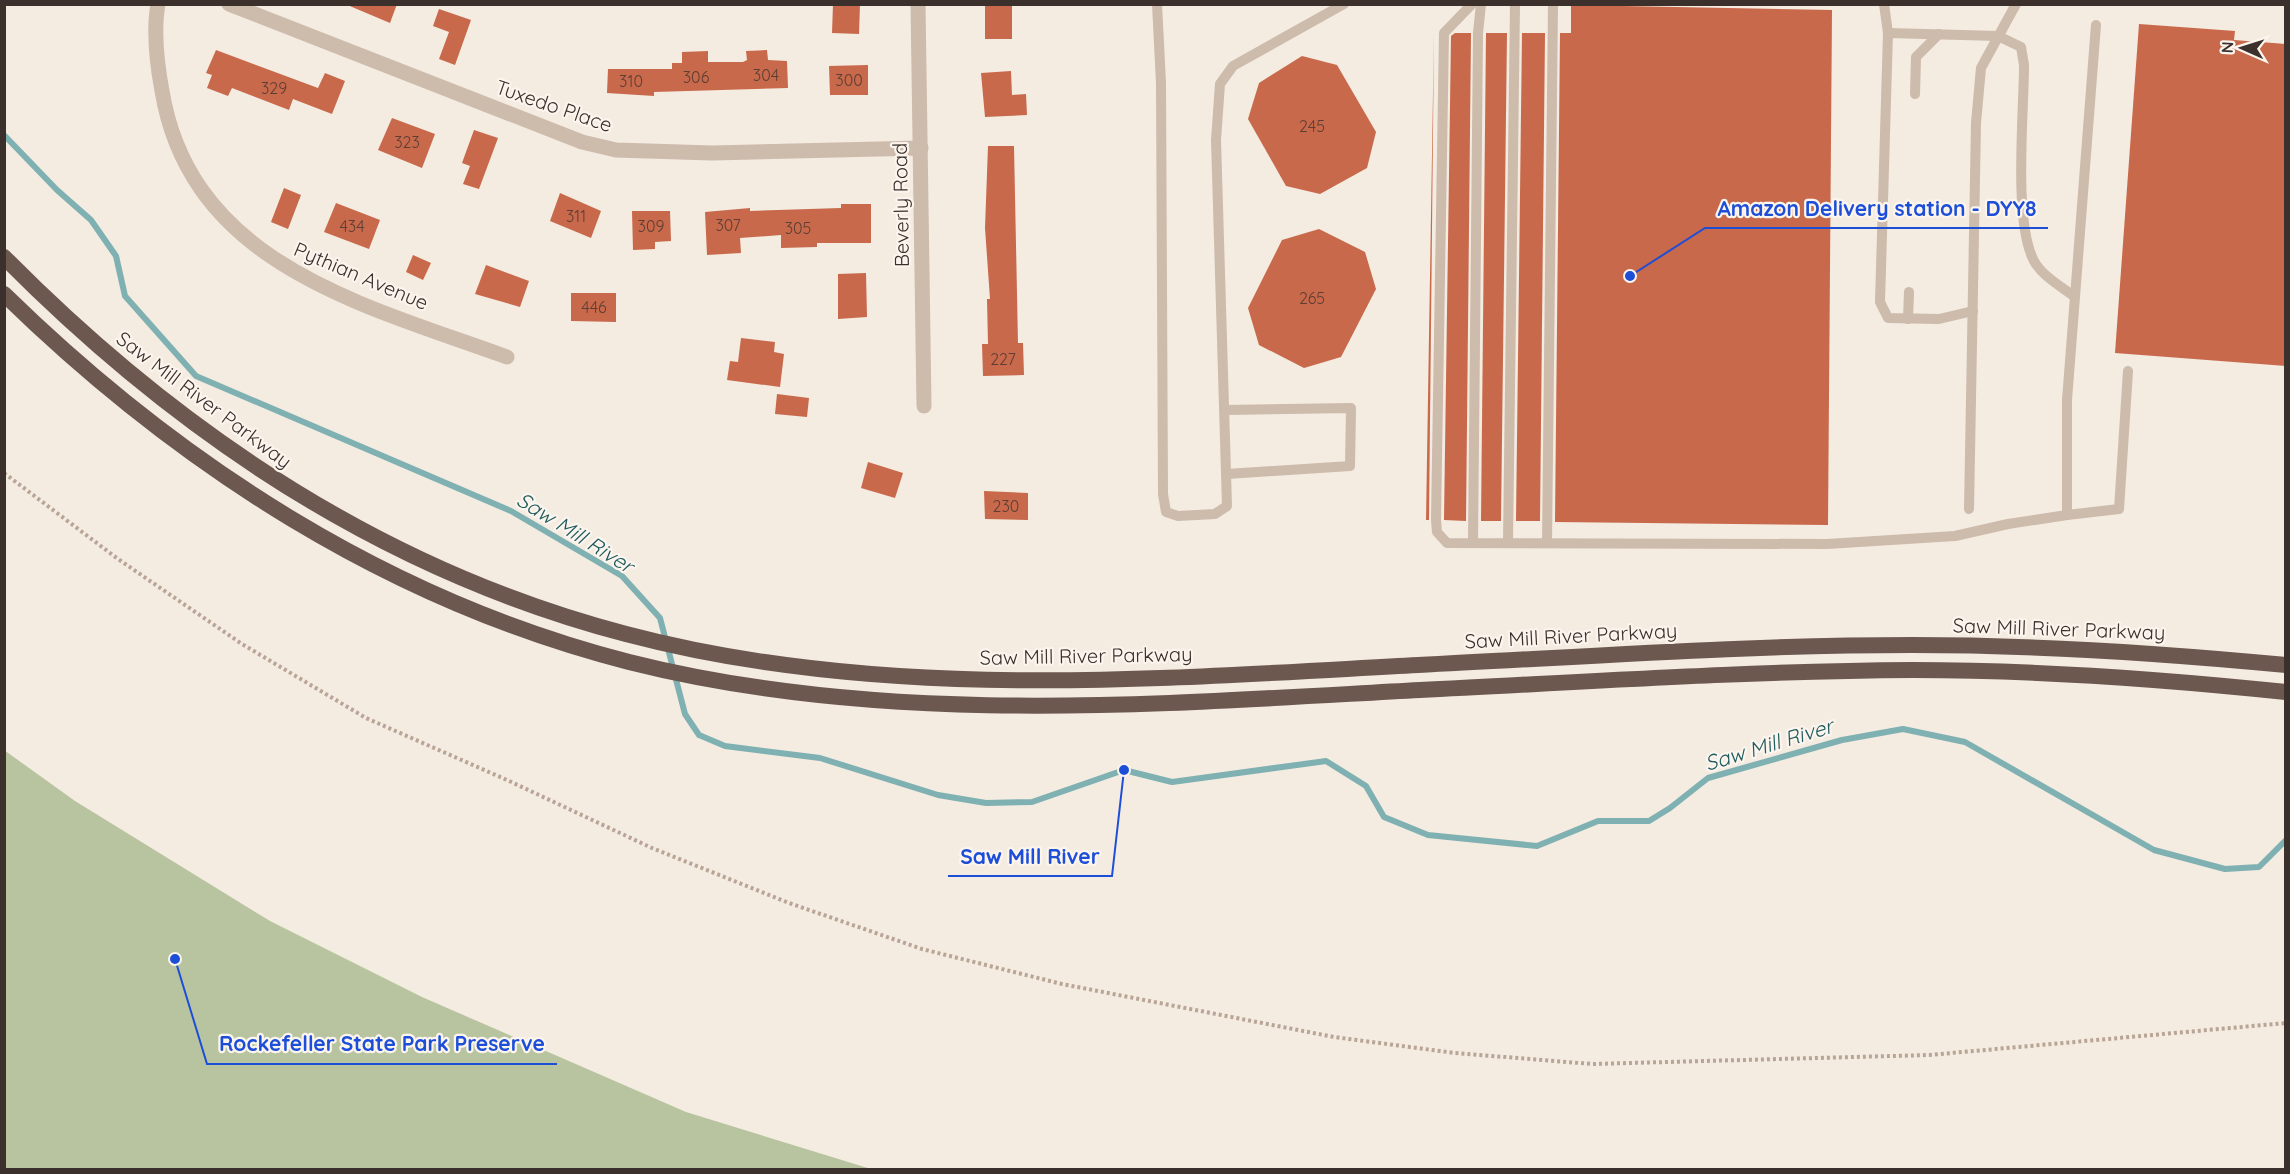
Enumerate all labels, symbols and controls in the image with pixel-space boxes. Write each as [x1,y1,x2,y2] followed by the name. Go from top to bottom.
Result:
[2212,18,2272,78] north arrow
[2217,41,2237,54] text: N
[753,65,779,85] house number: 304
[683,67,710,87] house number: 306
[835,70,863,90] house number: 300
[619,71,643,91] house number: 310
[493,74,616,137] street label: Tuxedo Place
[261,78,287,98] house number: 329
[1299,116,1325,136] house number: 245
[394,132,420,152] house number: 323
[887,143,914,267] street label: Beverly Road
[1705,189,2048,228] callout: Amazon Delivery station - DYY8
[1717,195,2037,221] text: Amazon Delivery station - DYY8
[566,206,586,226] house number: 311
[715,215,741,235] house number: 307
[339,216,365,236] house number: 434
[638,216,664,236] house number: 309
[785,218,811,238] house number: 305
[290,236,432,315] street label: Pythian Avenue
[1299,288,1325,308] house number: 265
[581,297,607,317] house number: 446
[112,326,297,474] street label: Saw Mill River Parkway
[990,349,1016,369] house number: 227
[512,486,641,580] water label: Saw Mill River
[993,496,1019,516] house number: 230
[1952,612,2166,645] street label: Saw Mill River Parkway
[1464,617,1678,654] street label: Saw Mill River Parkway
[979,641,1193,670] street label: Saw Mill River Parkway
[1701,711,1839,776] water label: Saw Mill River
[948,837,1112,876] callout: Saw Mill River
[960,843,1100,869] text: Saw Mill River
[207,1025,557,1064] callout: Rockefeller State Park Preserve
[219,1030,545,1056] text: Rockefeller State Park Preserve

